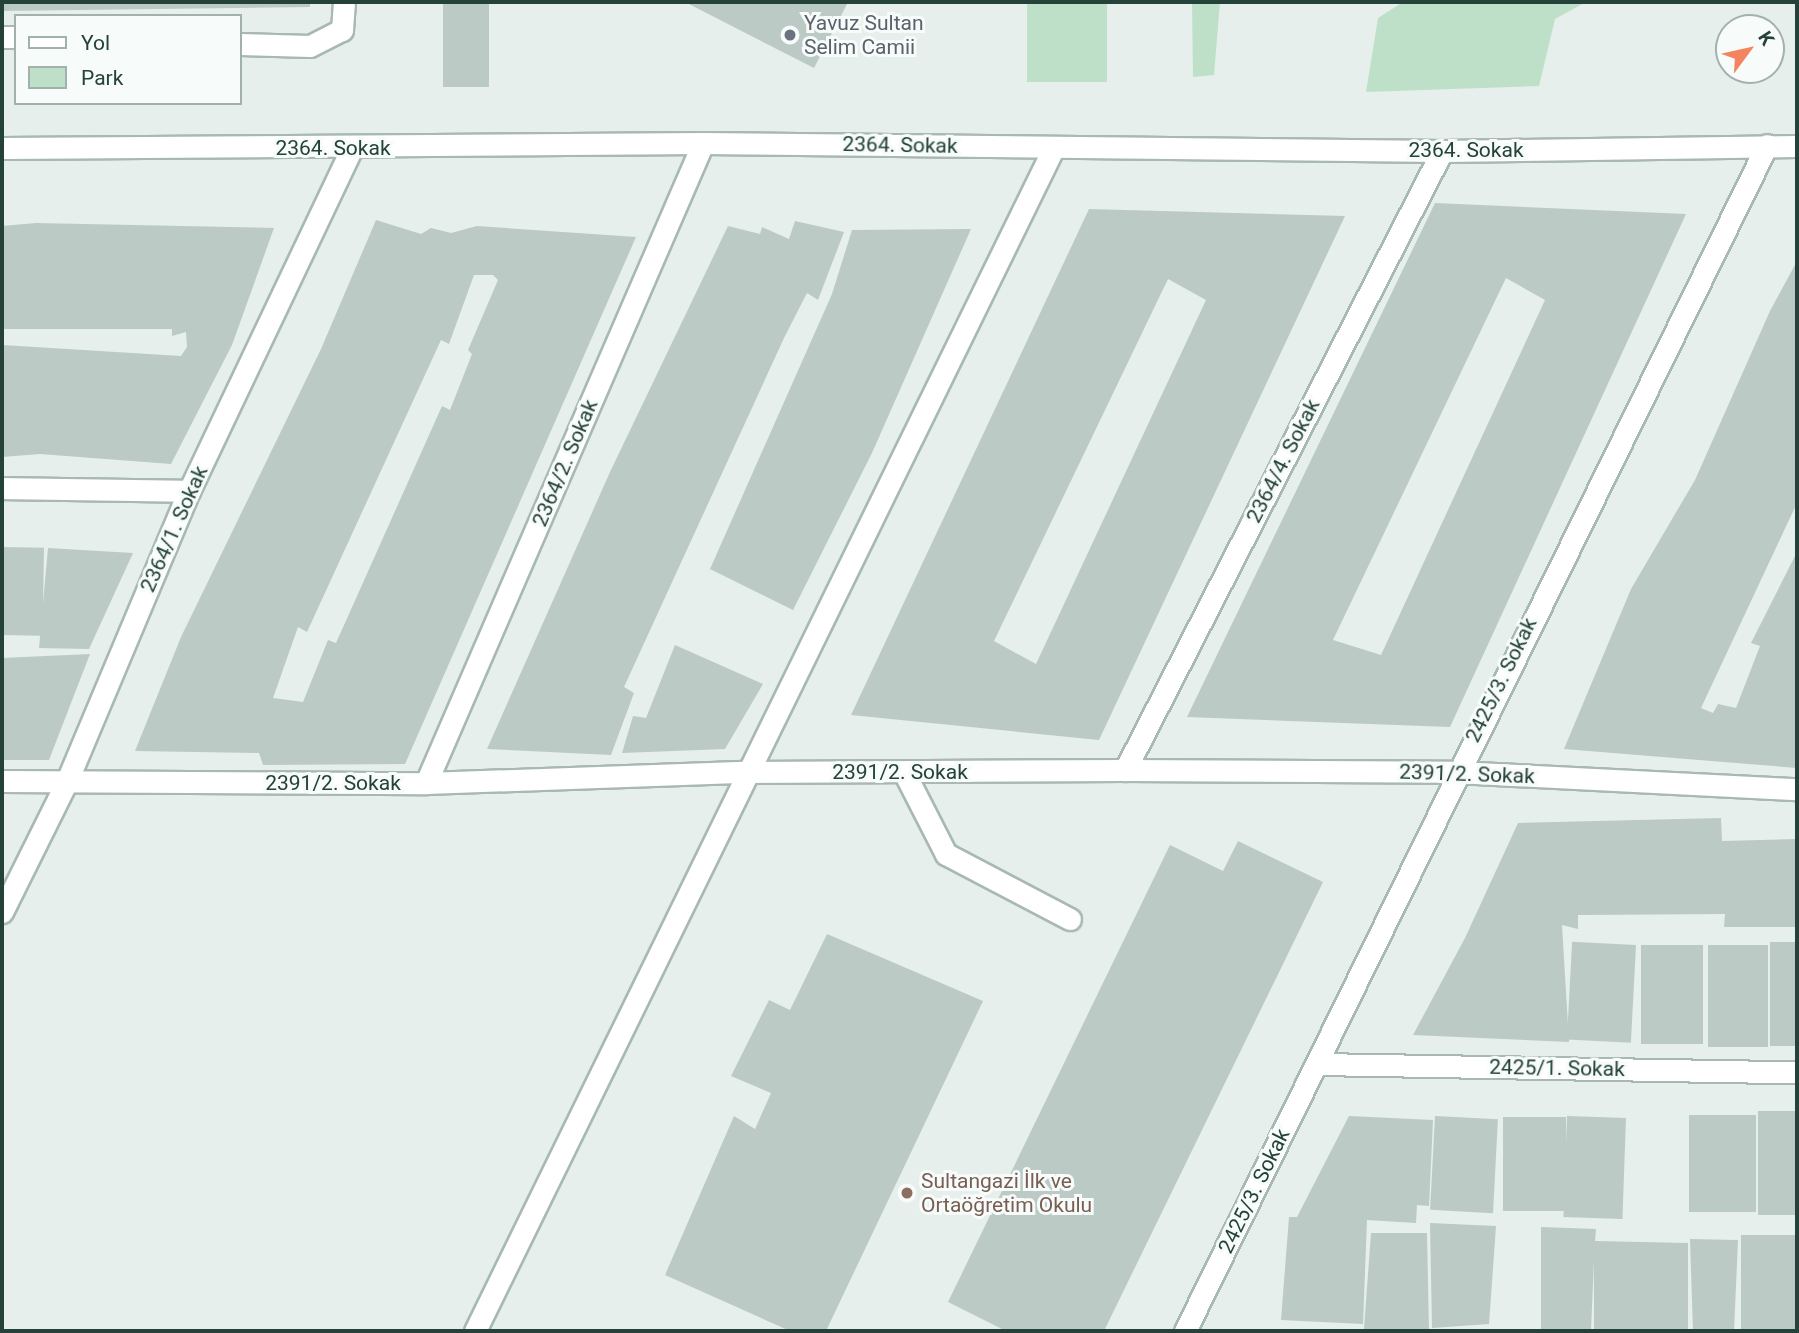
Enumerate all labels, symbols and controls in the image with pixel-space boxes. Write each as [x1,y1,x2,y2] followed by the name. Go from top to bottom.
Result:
[804,10,924,60] place label: Yavuz Sultan Selim Camii
[14,14,242,105] legend
[1715,14,1785,84] north arrow
[782,27,798,43] marker: Yavuz Sultan Selim Camii
[1753,27,1779,50] text: K
[81,31,110,55] text: Yol
[81,66,123,90] text: Park
[842,131,958,159] street label: 2364. Sokak
[275,135,391,161] street label: 2364. Sokak
[1408,137,1524,163] street label: 2364. Sokak
[1241,395,1325,527] street label: 2364/4. Sokak
[527,396,603,530] street label: 2364/2. Sokak
[135,462,213,596] street label: 2364/1. Sokak
[1460,614,1542,746] street label: 2425/3. Sokak
[832,759,968,785] street label: 2391/2. Sokak
[1399,759,1535,789] street label: 2391/2. Sokak
[265,770,401,796] street label: 2391/2. Sokak
[1489,1054,1625,1082] street label: 2425/1. Sokak
[1213,1125,1295,1257] street label: 2425/3. Sokak
[921,1168,1092,1218] place label: Sultangazi İlk ve Ortaöğretim Okulu
[899,1185,915,1201] marker: Sultangazi İlk ve Ortaöğretim Okulu

